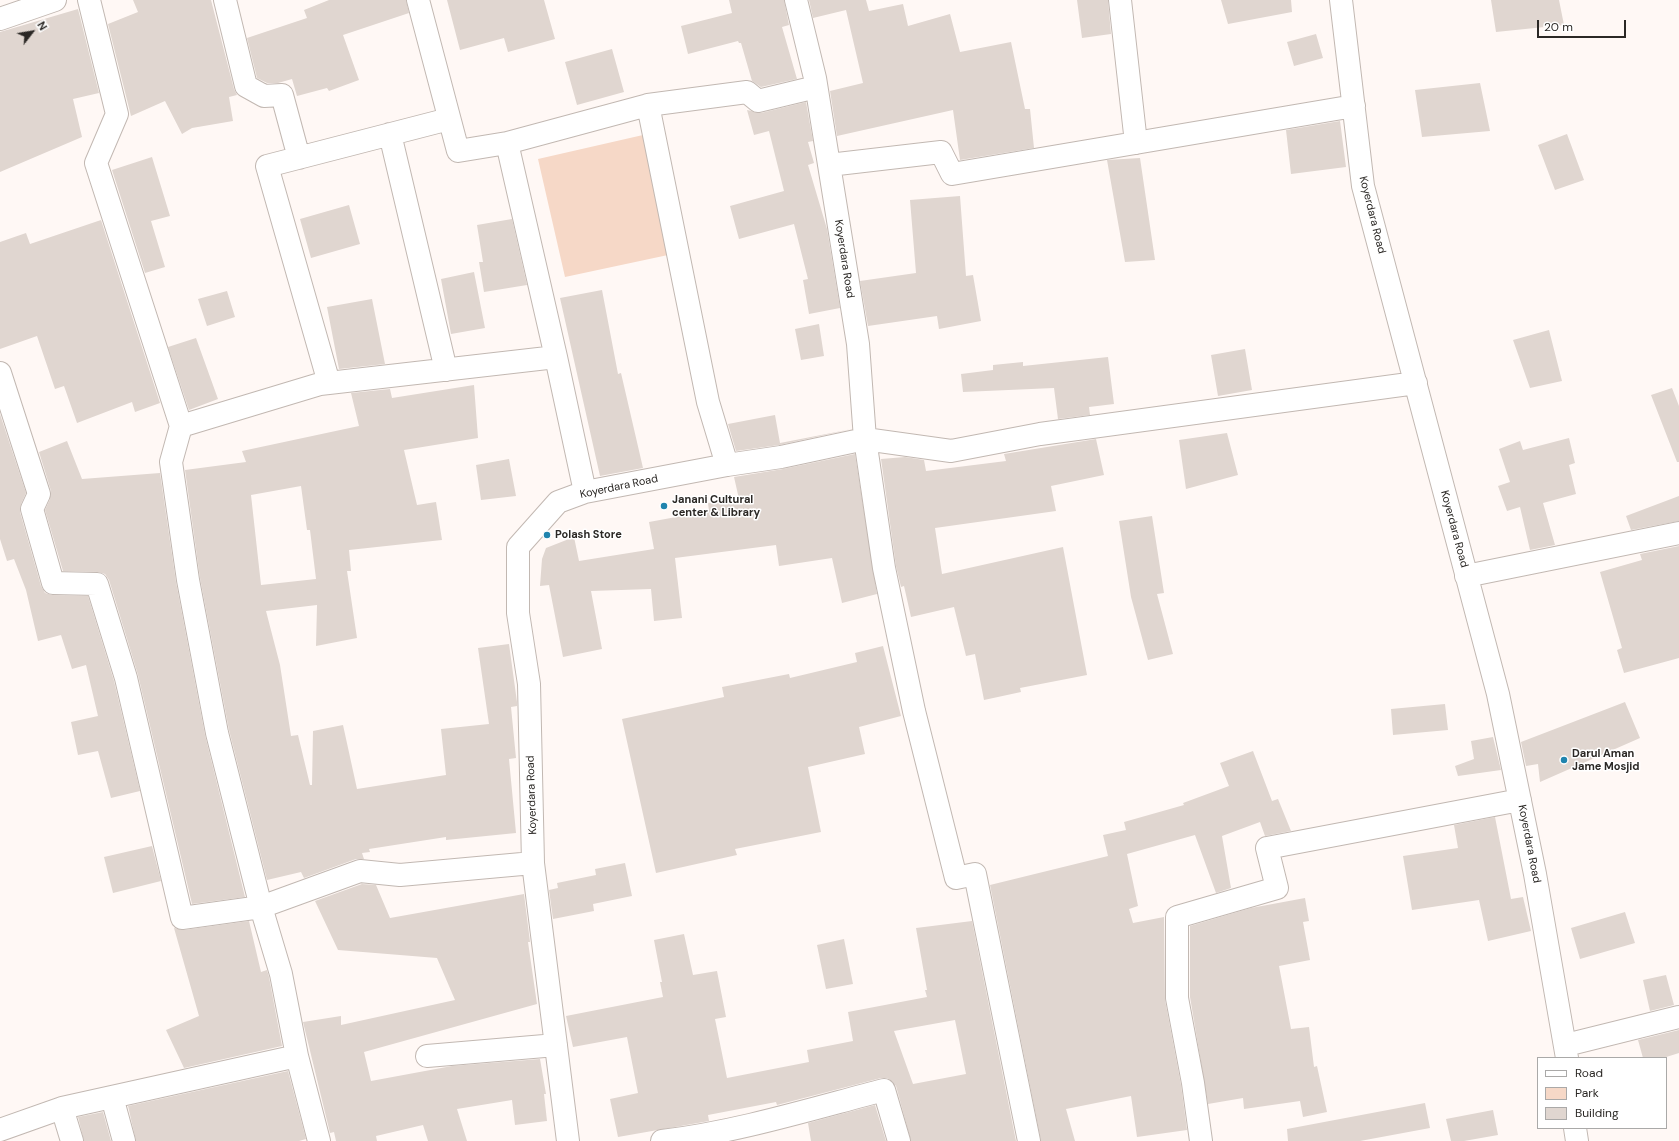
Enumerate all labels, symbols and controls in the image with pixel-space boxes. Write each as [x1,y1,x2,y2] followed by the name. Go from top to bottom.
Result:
[12,12,52,52] north arrow
[1539,12,1628,38] scale bar
[34,19,50,33] text: N
[1544,19,1573,35] text: 20 m
[1356,175,1388,255] street label: Koyerdara Road
[831,219,857,299] street label: Koyerdara Road
[579,472,659,502] street label: Koyerdara Road
[1437,489,1471,569] street label: Koyerdara Road
[672,493,760,519] place label: Janani Cultural center & Library
[659,501,669,511] marker: Janani Cultural center & Library
[555,528,622,542] place label: Polash Store
[542,530,552,540] marker: Polash Store
[1572,747,1639,773] place label: Darul Aman Jame Mosjid
[524,755,540,835] street label: Koyerdara Road
[1559,755,1569,765] marker: Darul Aman Jame Mosjid
[1515,804,1543,884] street label: Koyerdara Road
[1537,1057,1667,1129] legend
[1575,1065,1603,1081] text: Road
[1575,1085,1599,1101] text: Park
[1575,1105,1619,1121] text: Building

